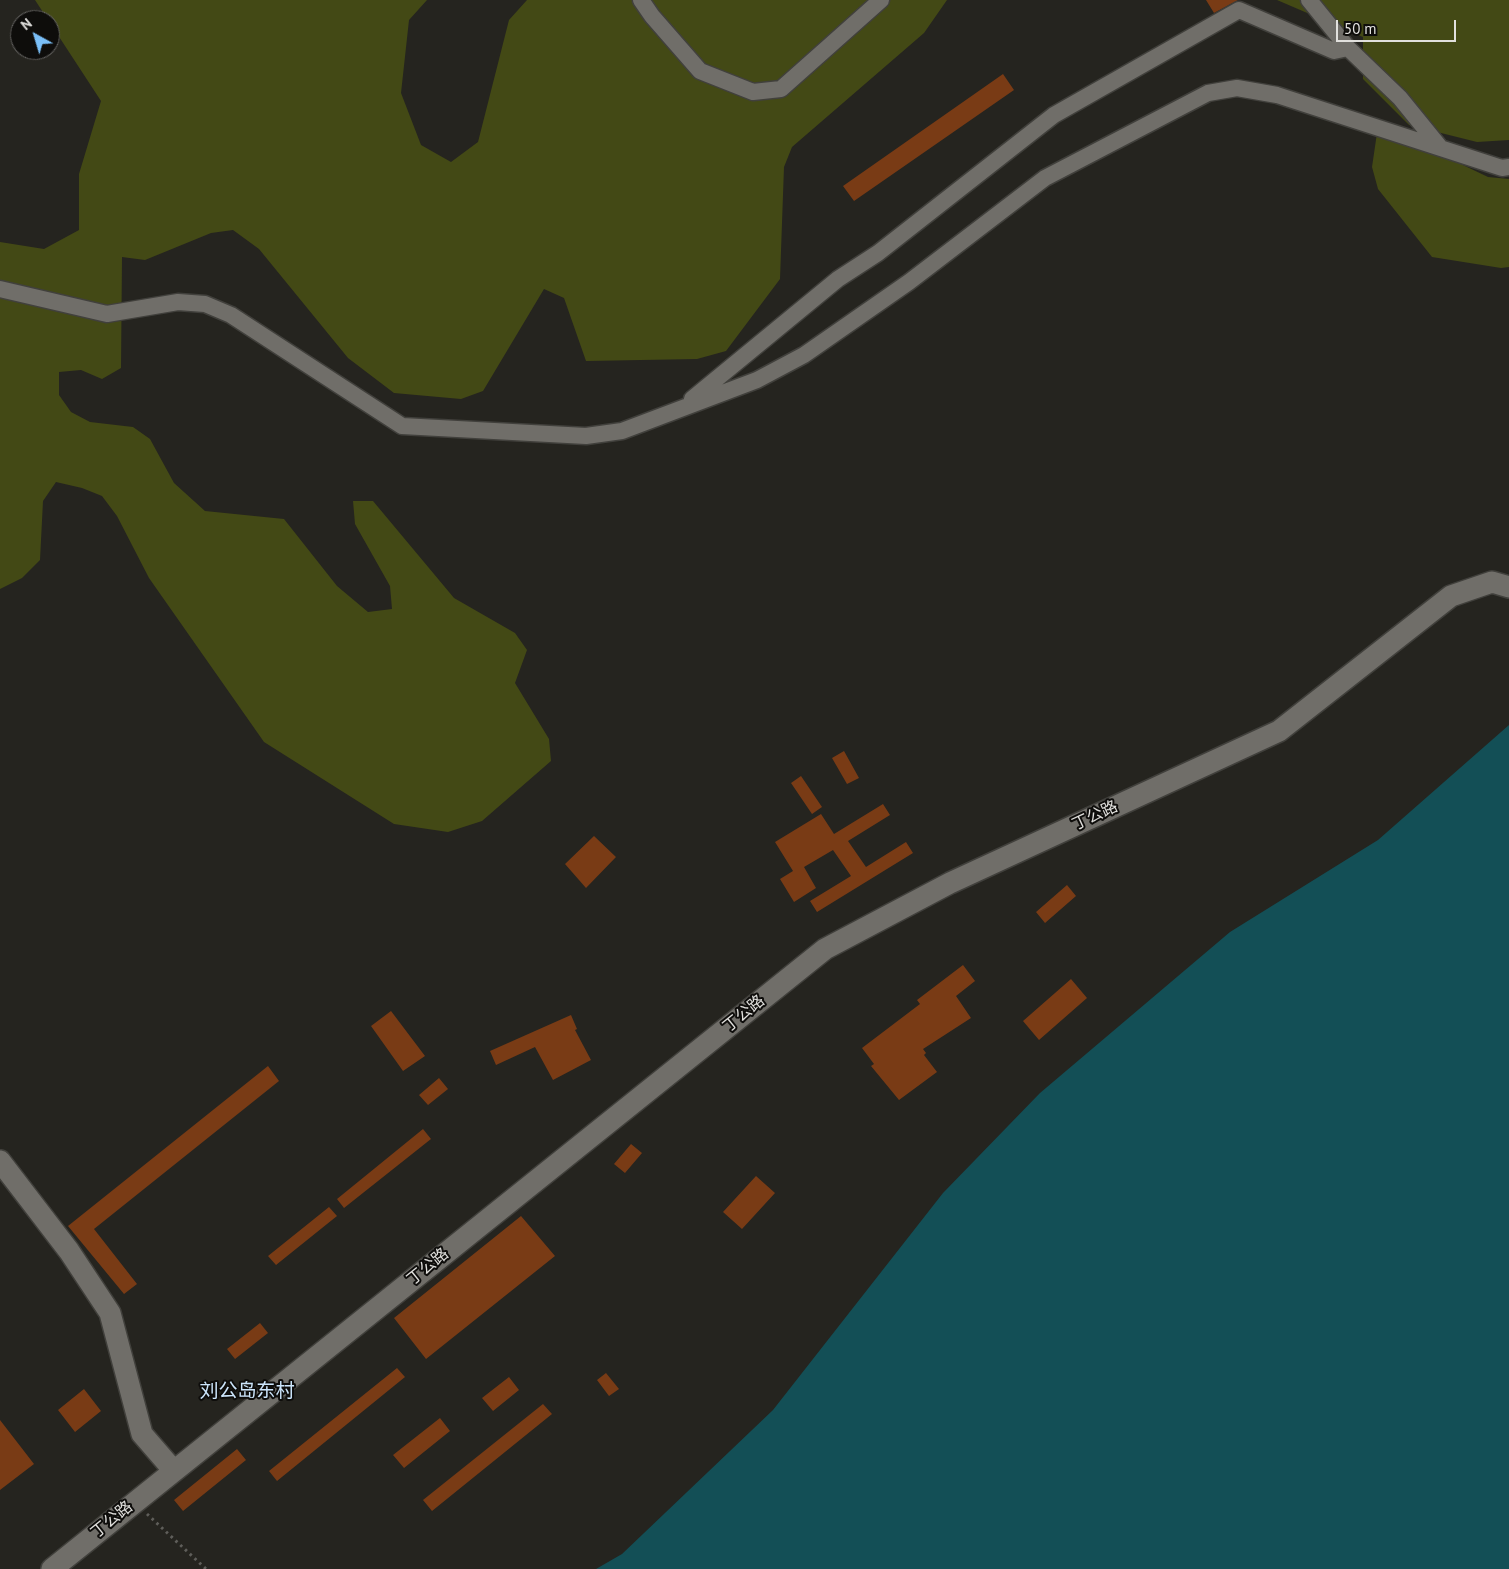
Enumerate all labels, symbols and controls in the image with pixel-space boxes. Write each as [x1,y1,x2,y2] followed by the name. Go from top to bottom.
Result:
[10,10,60,60] north arrow
[1339,10,1459,42] scale bar
[17,14,35,34] text: N
[1344,19,1377,38] text: 50 m
[1069,797,1121,835] street label: 丁公路
[719,991,769,1037] street label: 丁公路
[403,1244,453,1290] street label: 丁公路
[200,1381,294,1403] district label: 刘公岛东村
[87,1497,137,1543] street label: 丁公路

